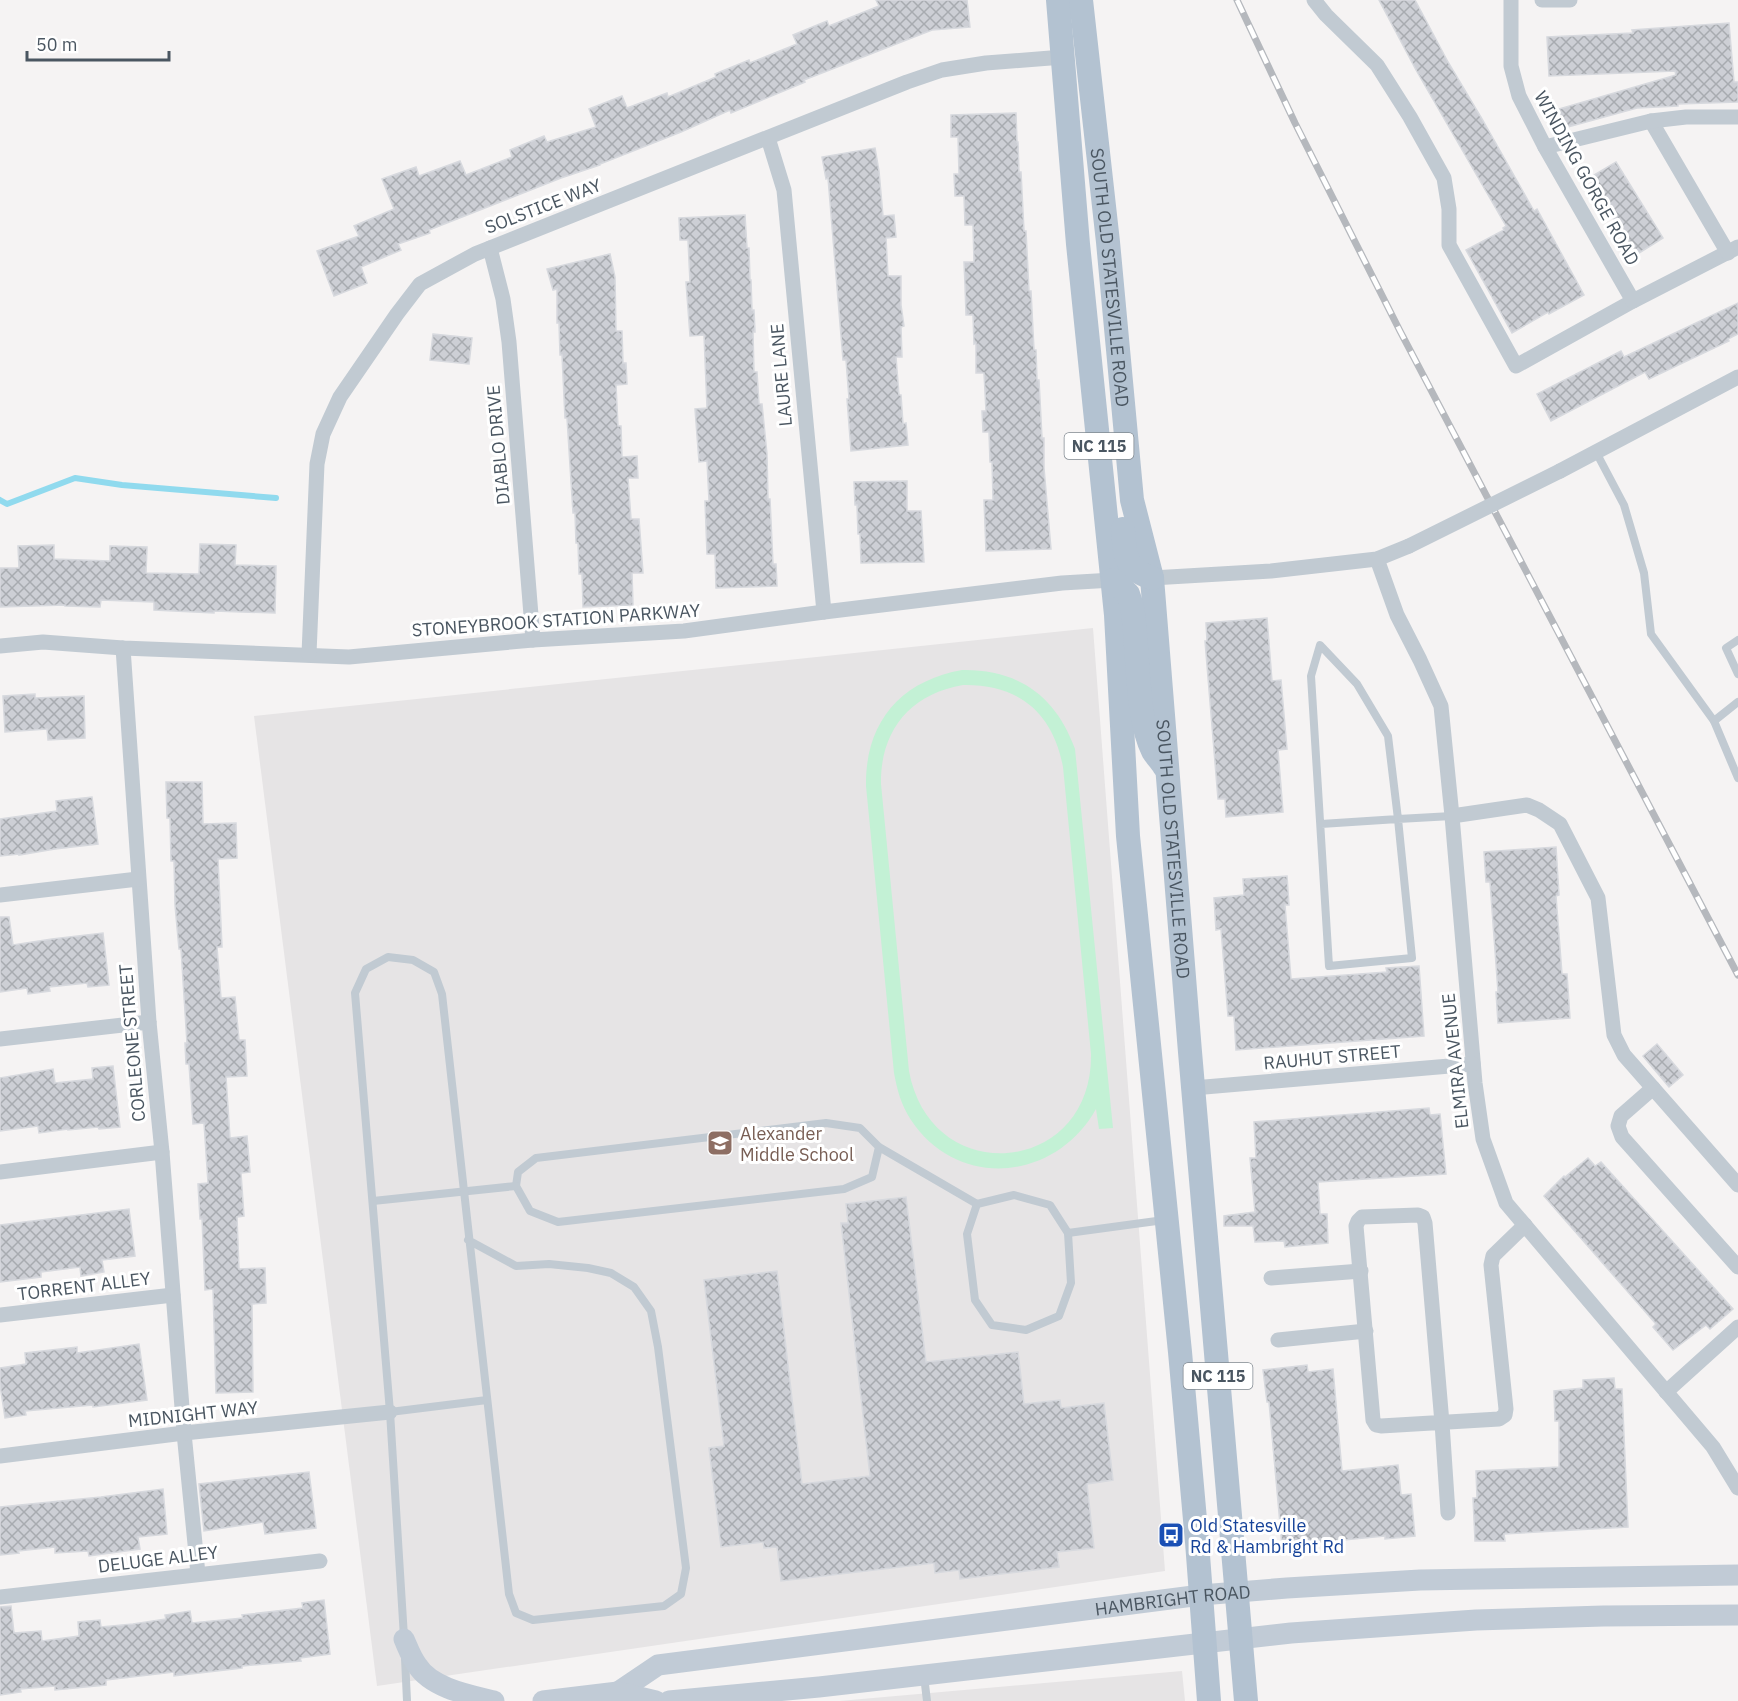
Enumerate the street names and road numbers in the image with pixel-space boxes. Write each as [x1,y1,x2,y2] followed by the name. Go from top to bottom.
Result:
[1529,87,1645,269] street label: WINDING GORGE ROAD
[1086,147,1135,408] street label: SOUTH OLD STATESVILLE ROAD
[482,173,605,239] street label: SOLSTICE WAY
[765,323,797,427] street label: LAURE LANE
[481,384,515,506] street label: DIABLO DRIVE
[1064,433,1134,459] road number: NC 115
[411,598,701,642] street label: STONEYBROOK STATION PARKWAY
[1152,718,1196,980] street label: SOUTH OLD STATESVILLE ROAD
[114,963,150,1123] street label: CORLEONE STREET
[1436,992,1474,1130] street label: ELMIRA AVENUE
[1262,1040,1402,1074] street label: RAUHUT STREET
[16,1266,152,1306] street label: TORRENT ALLEY
[1184,1363,1252,1389] road number: NC 115
[127,1396,260,1432] street label: MIDNIGHT WAY
[97,1540,220,1578] street label: DELUGE ALLEY
[1093,1580,1251,1620] street label: HAMBRIGHT ROAD

